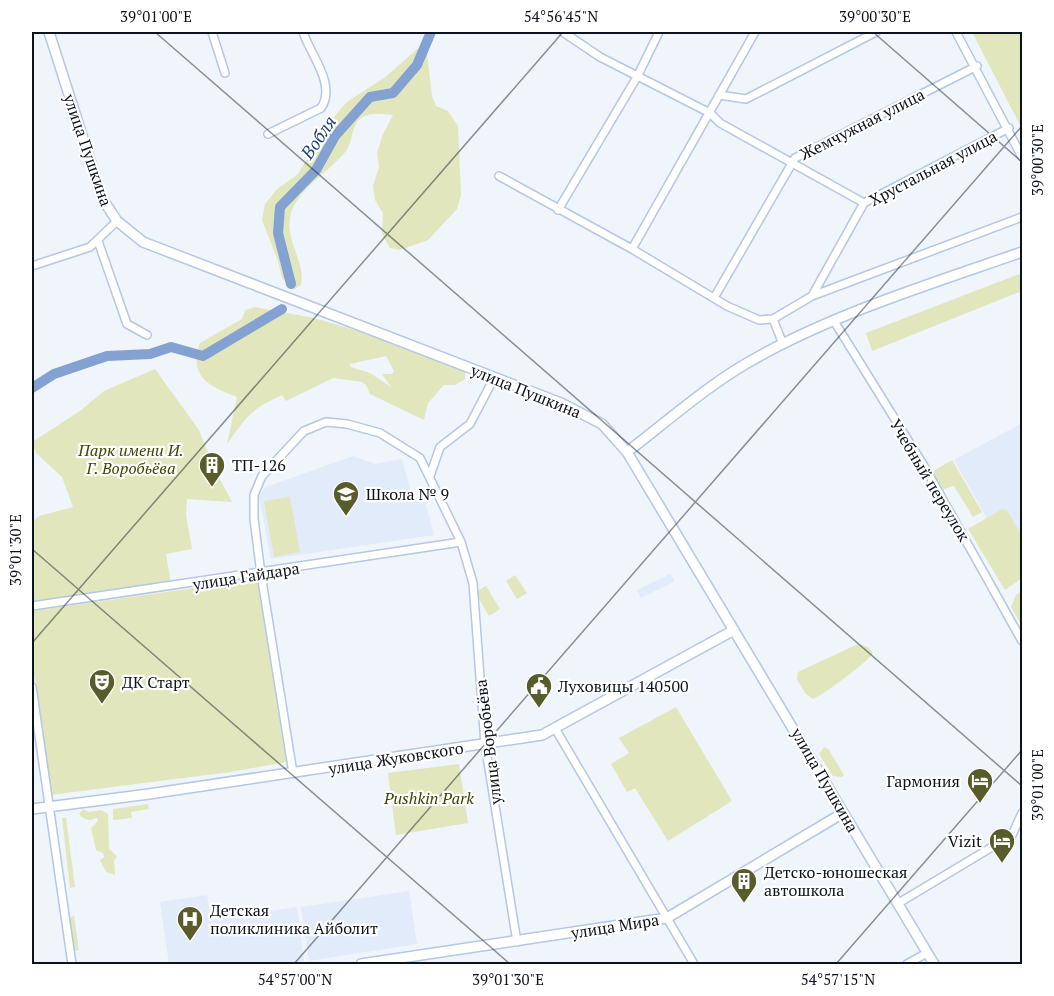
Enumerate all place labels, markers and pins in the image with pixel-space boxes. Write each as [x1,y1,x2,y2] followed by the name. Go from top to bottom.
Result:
[197,450,227,488] building icon: ТП-126
[232,454,286,476] place label: ТП-126
[331,479,361,517] school or university icon: Школа № 9
[366,483,449,505] place label: Школа № 9
[87,667,117,705] theatre icon: ДК Старт
[122,671,190,693] place label: ДК Старт
[524,671,554,709] public building icon: Луховицы 140500
[557,675,689,697] place label: Луховицы 140500
[965,766,995,804] hotel icon: Гармония
[886,770,960,792] place label: Гармония
[987,826,1017,864] hotel icon: Vizit
[948,830,982,852] place label: Vizit
[764,861,908,901] place label: Детско-юношеская автошкола
[729,866,759,904] building icon: Детско-юношеская автошкола
[210,899,378,939] place label: Детская поликлиника Айболит
[175,904,205,942] hospital icon: Детская поликлиника Айболит

